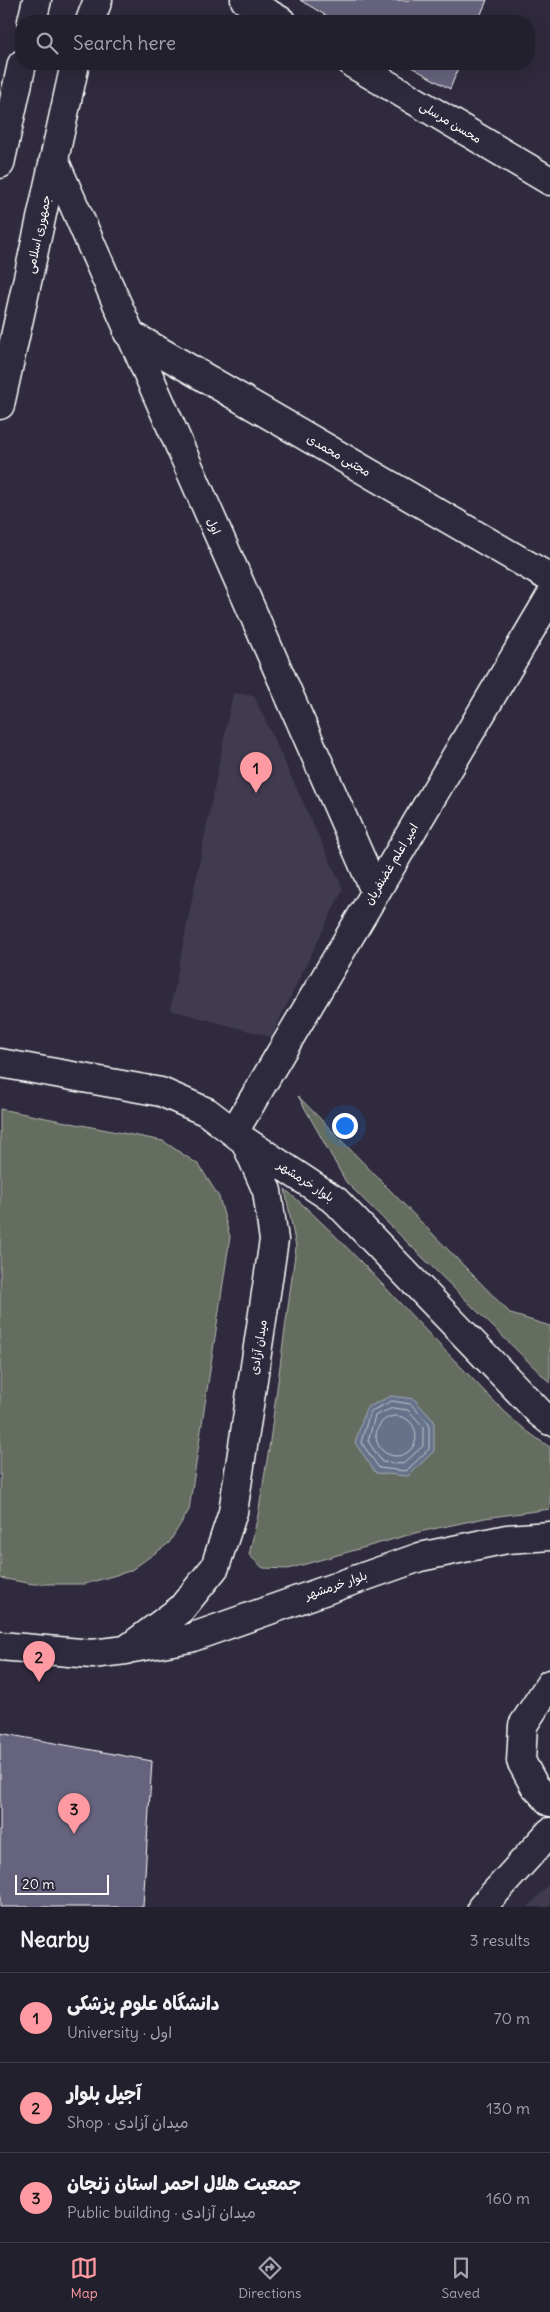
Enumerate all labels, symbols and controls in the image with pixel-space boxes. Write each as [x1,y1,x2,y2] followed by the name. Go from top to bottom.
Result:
[15,15,535,70] search box
[33,29,61,57] icon: search
[73,31,176,55] text: Search here
[417,98,484,147] street label: محسن مرسلی
[22,193,55,275] street label: جمهوری اسلامی
[304,431,374,480] street label: مجتبی محمدی
[203,515,224,537] street label: اول
[240,752,272,793] pin: 1
[361,821,423,908] street label: امیر اعلم غضنفریان
[332,1113,358,1139] your location
[273,1157,337,1206] street label: بلوار خرمشهر
[246,1318,270,1376] street label: میدان آزادی
[302,1567,369,1604] street label: بلوار خرمشهر
[23,1641,55,1682] pin: 2
[58,1793,90,1834] pin: 3
[15,1872,109,1895] scale bar
[22,1875,55,1893] text: 20 m
[20,1926,90,1953] text: Nearby
[470,1930,530,1950] text: 3 results
[67,1991,220,2015] text: دانشگاه علوم پزشکی
[33,2008,39,2028] text: 1
[494,2008,530,2028] text: 70 m
[67,2022,172,2042] text: University · اول
[67,2081,141,2105] text: آجیل بلوار
[32,2098,40,2118] text: 2
[486,2098,530,2118] text: 130 m
[67,2112,189,2132] text: Shop · میدان آزادی
[67,2171,301,2195] text: جمعیت هلال احمر استان زنجان
[31,2188,41,2208] text: 3
[486,2188,530,2208] text: 160 m
[67,2202,256,2222] text: Public building · میدان آزادی
[70,2254,98,2302] tab: Map
[238,2254,301,2302] tab: Directions
[442,2254,480,2302] tab: Saved

